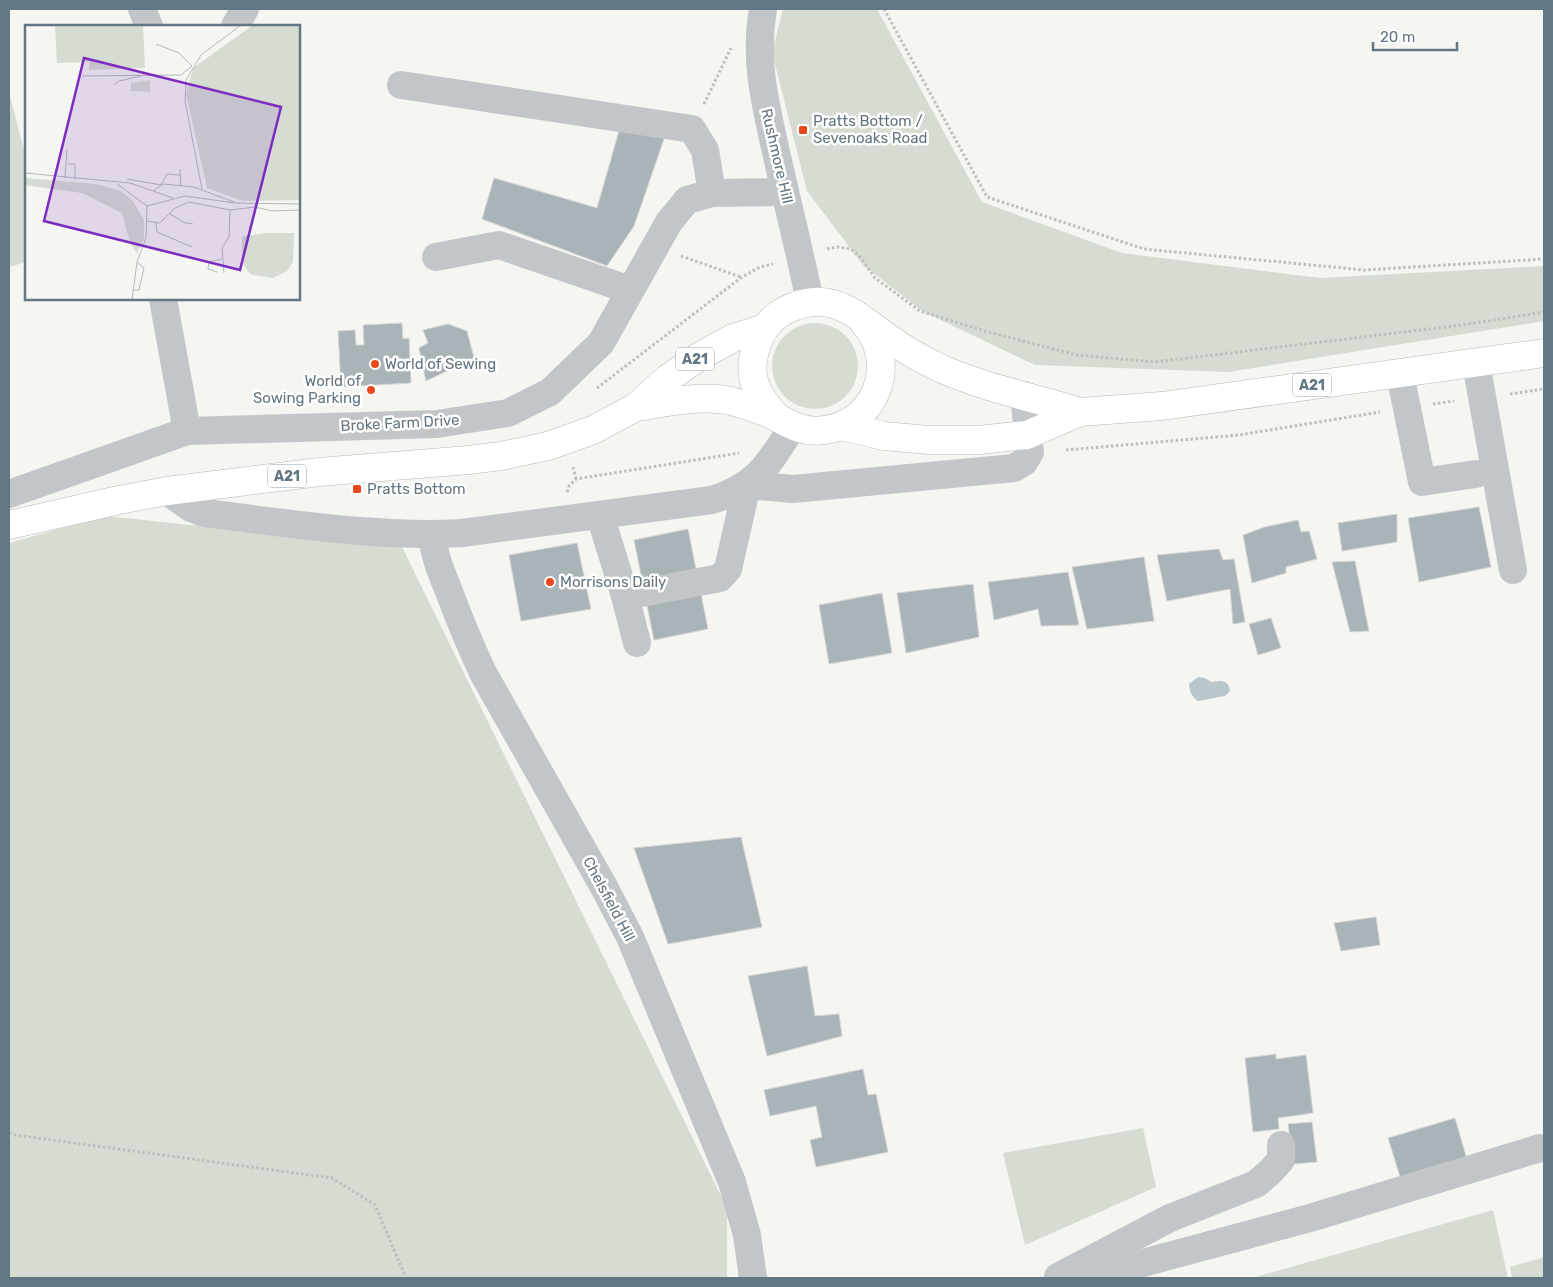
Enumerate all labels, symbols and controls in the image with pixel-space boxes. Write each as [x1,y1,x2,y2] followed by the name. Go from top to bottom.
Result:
[1373,20,1457,52] scale bar
[25,25,300,300] inset map
[1380,28,1415,46] text: 20 m
[757,107,797,205] street label: Rushmore Hill
[813,112,927,147] place label: Pratts Bottom / Sevenoaks Road
[797,124,809,136] marker: Pratts Bottom / Sevenoaks Road
[676,348,714,370] road number: A21
[385,355,496,373] place label: World of Sewing
[369,358,381,370] marker: World of Sewing
[253,372,361,407] place label: World of Sowing Parking
[1293,374,1331,396] road number: A21
[365,384,377,396] marker: World of Sowing Parking
[340,411,460,435] street label: Broke Farm Drive
[268,464,306,488] road number: A21
[367,480,466,498] place label: Pratts Bottom
[351,483,363,495] marker: Pratts Bottom
[560,573,666,591] place label: Morrisons Daily
[544,576,556,588] marker: Morrisons Daily
[579,854,639,944] street label: Chelsfield Hill

